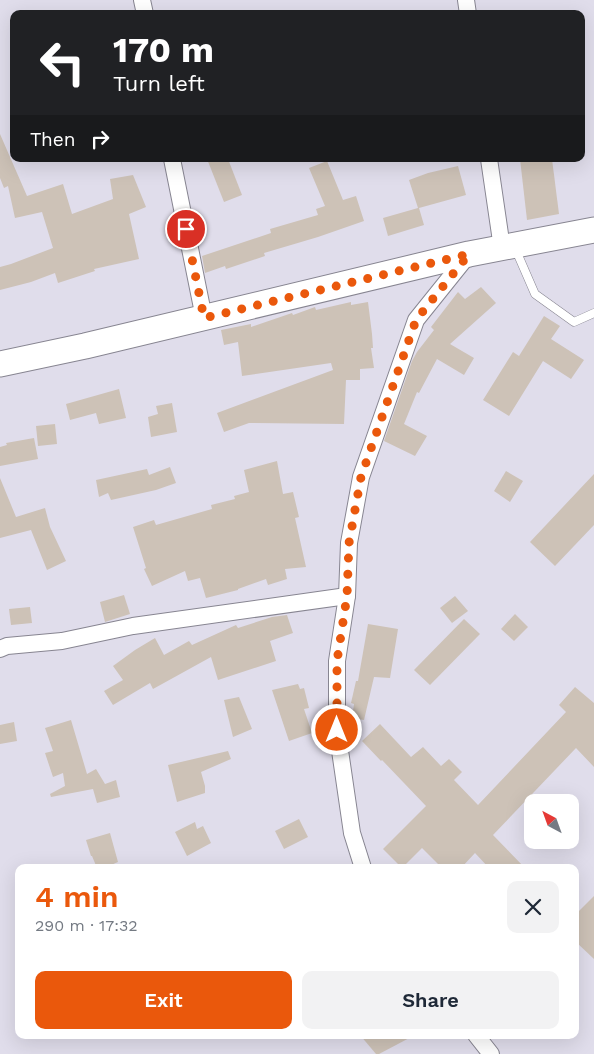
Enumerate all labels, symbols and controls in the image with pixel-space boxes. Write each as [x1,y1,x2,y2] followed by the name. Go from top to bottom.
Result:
[113,29,214,71] text: 170 m
[30,30,95,95] icon: left
[113,71,205,96] text: Turn left
[86,125,114,153] icon: right
[30,128,76,151] text: Then
[165,208,207,250] pin
[172,215,200,243] icon: arrive
[310,703,362,755] position arrow
[524,794,579,849] north arrow
[524,794,579,849] map controls
[35,879,119,914] text: 4 min
[507,881,559,933] button: close
[35,916,138,935] text: 290 m · 17:32
[35,971,292,1029] button: Exit
[302,971,559,1029] button: Share

